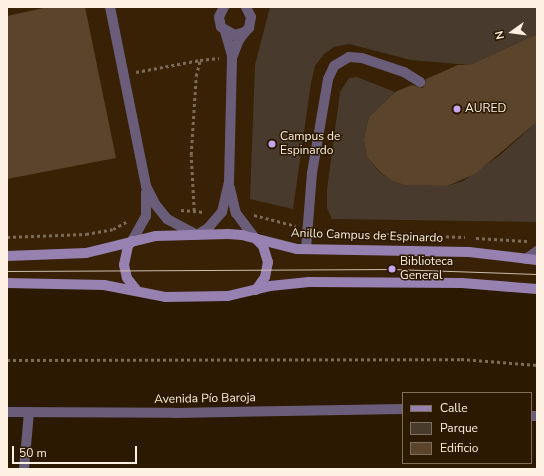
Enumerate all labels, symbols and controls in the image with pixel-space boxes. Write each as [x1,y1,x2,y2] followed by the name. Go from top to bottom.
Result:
[492,12,532,52] north arrow
[492,29,508,41] text: N
[465,102,506,116] place label: AURED
[452,104,462,114] marker: AURED
[280,130,340,158] place label: Campus de Espinardo
[267,139,277,149] marker: Campus de Espinardo
[291,226,443,246] street label: Anillo Campus de Espinardo
[400,255,453,283] place label: Biblioteca General
[387,264,397,274] marker: Biblioteca General
[154,391,256,407] street label: Avenida Pío Baroja
[402,392,532,464] legend
[440,400,468,416] text: Calle
[440,420,478,436] text: Parque
[14,438,139,464] scale bar
[440,440,478,456] text: Edificio
[19,445,47,461] text: 50 m

